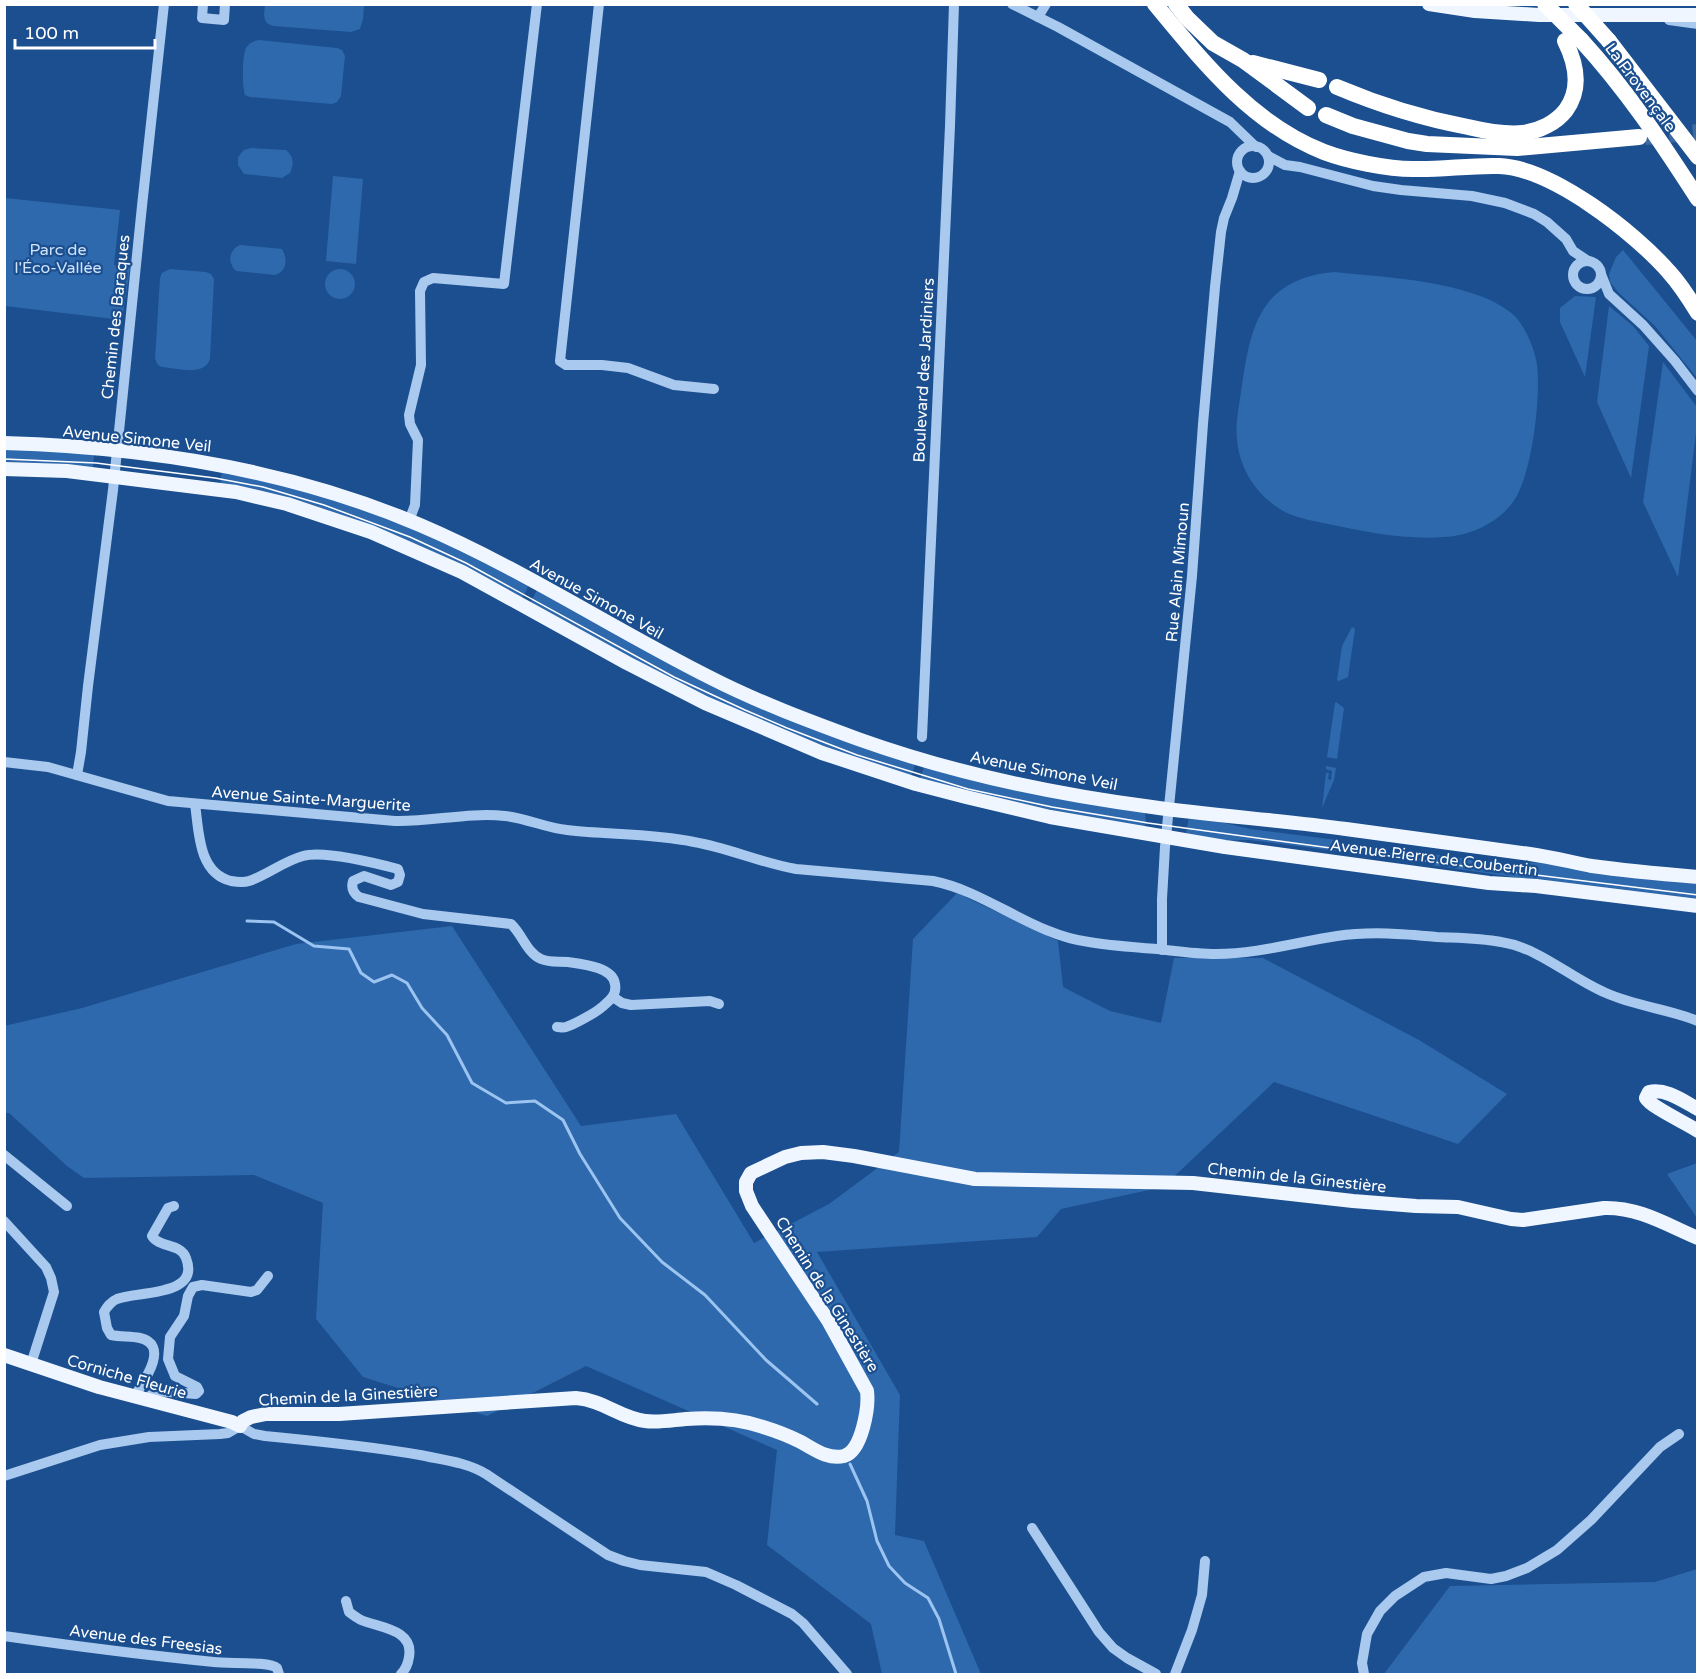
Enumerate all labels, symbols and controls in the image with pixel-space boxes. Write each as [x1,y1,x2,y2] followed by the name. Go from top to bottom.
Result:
[15,12,154,50] scale bar
[24,22,79,44] text: 100 m
[1600,39,1680,136] street label: La Provençale
[97,234,135,400] street label: Chemin des Baraques
[14,240,102,278] park label: Parc de l'Éco-Vallée
[909,277,939,463] street label: Boulevard des Jardiniers
[61,421,212,457] street label: Avenue Simone Veil
[1162,501,1194,643] street label: Rue Alain Mimoun
[526,554,667,644] street label: Avenue Simone Veil
[968,747,1119,795] street label: Avenue Simone Veil
[211,782,411,816] street label: Avenue Sainte-Marguerite
[1329,835,1539,881] street label: Avenue Pierre de Coubertin
[1207,1159,1387,1197] street label: Chemin de la Ginestière
[771,1213,883,1376] street label: Chemin de la Ginestière
[65,1350,189,1404] street label: Corniche Fleurie
[258,1381,438,1411] street label: Chemin de la Ginestière
[68,1621,224,1659] street label: Avenue des Freesias

